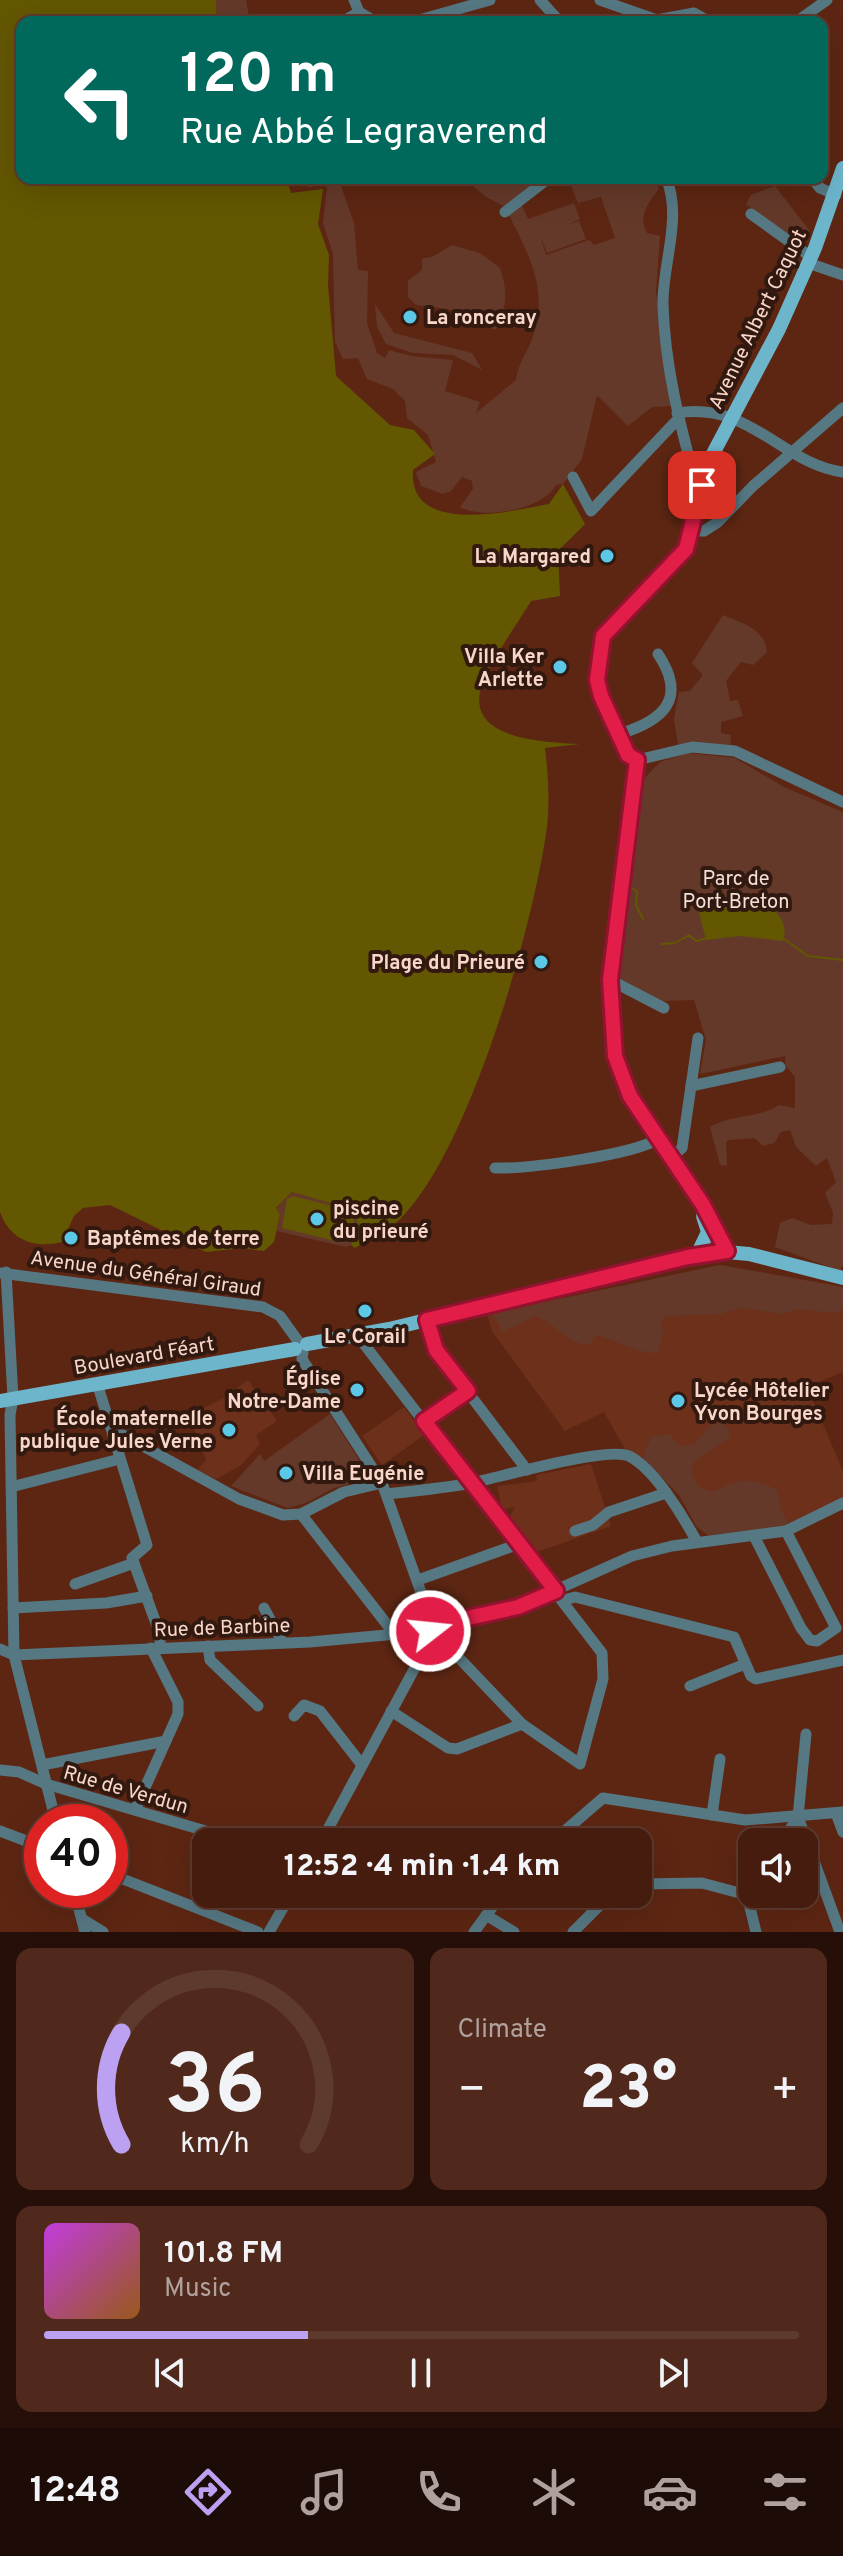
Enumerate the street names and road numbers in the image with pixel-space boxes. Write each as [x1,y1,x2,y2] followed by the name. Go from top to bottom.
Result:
[704,226,814,414] street label: Avenue Albert Caquot
[29,1246,263,1304] street label: Avenue du Général Giraud
[72,1332,217,1382] street label: Boulevard Féart
[153,1614,291,1644] street label: Rue de Barbine
[60,1761,191,1821] street label: Rue de Verdun

